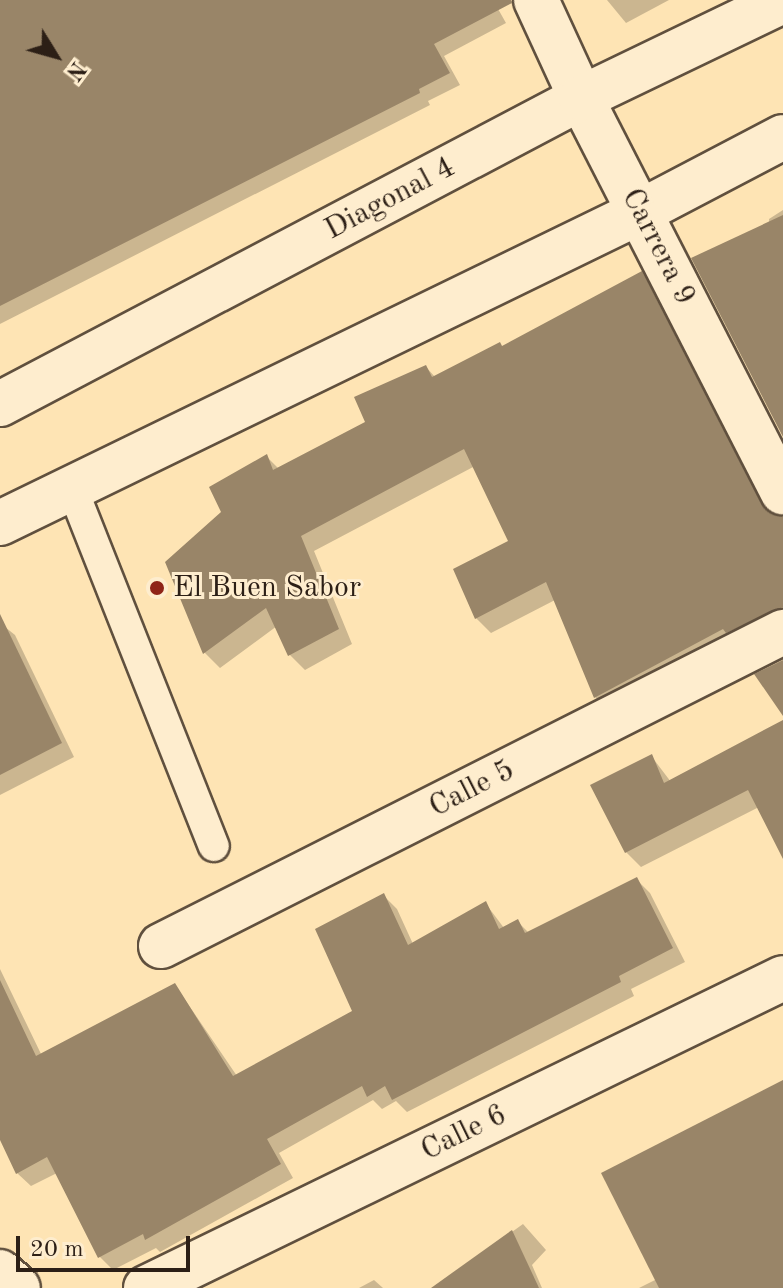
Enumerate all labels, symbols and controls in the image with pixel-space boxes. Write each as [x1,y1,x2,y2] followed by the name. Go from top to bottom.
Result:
[16,16,96,96] north arrow
[61,57,89,84] text: N
[319,150,461,248] street label: Diagonal 4
[613,183,703,311] street label: Carrera 9
[173,570,361,606] place label: El Buen Sabor
[148,579,166,597] marker: El Buen Sabor
[423,752,521,826] street label: Calle 5
[415,1097,513,1169] street label: Calle 6
[20,1220,194,1270] scale bar
[30,1238,84,1262] text: 20 m

